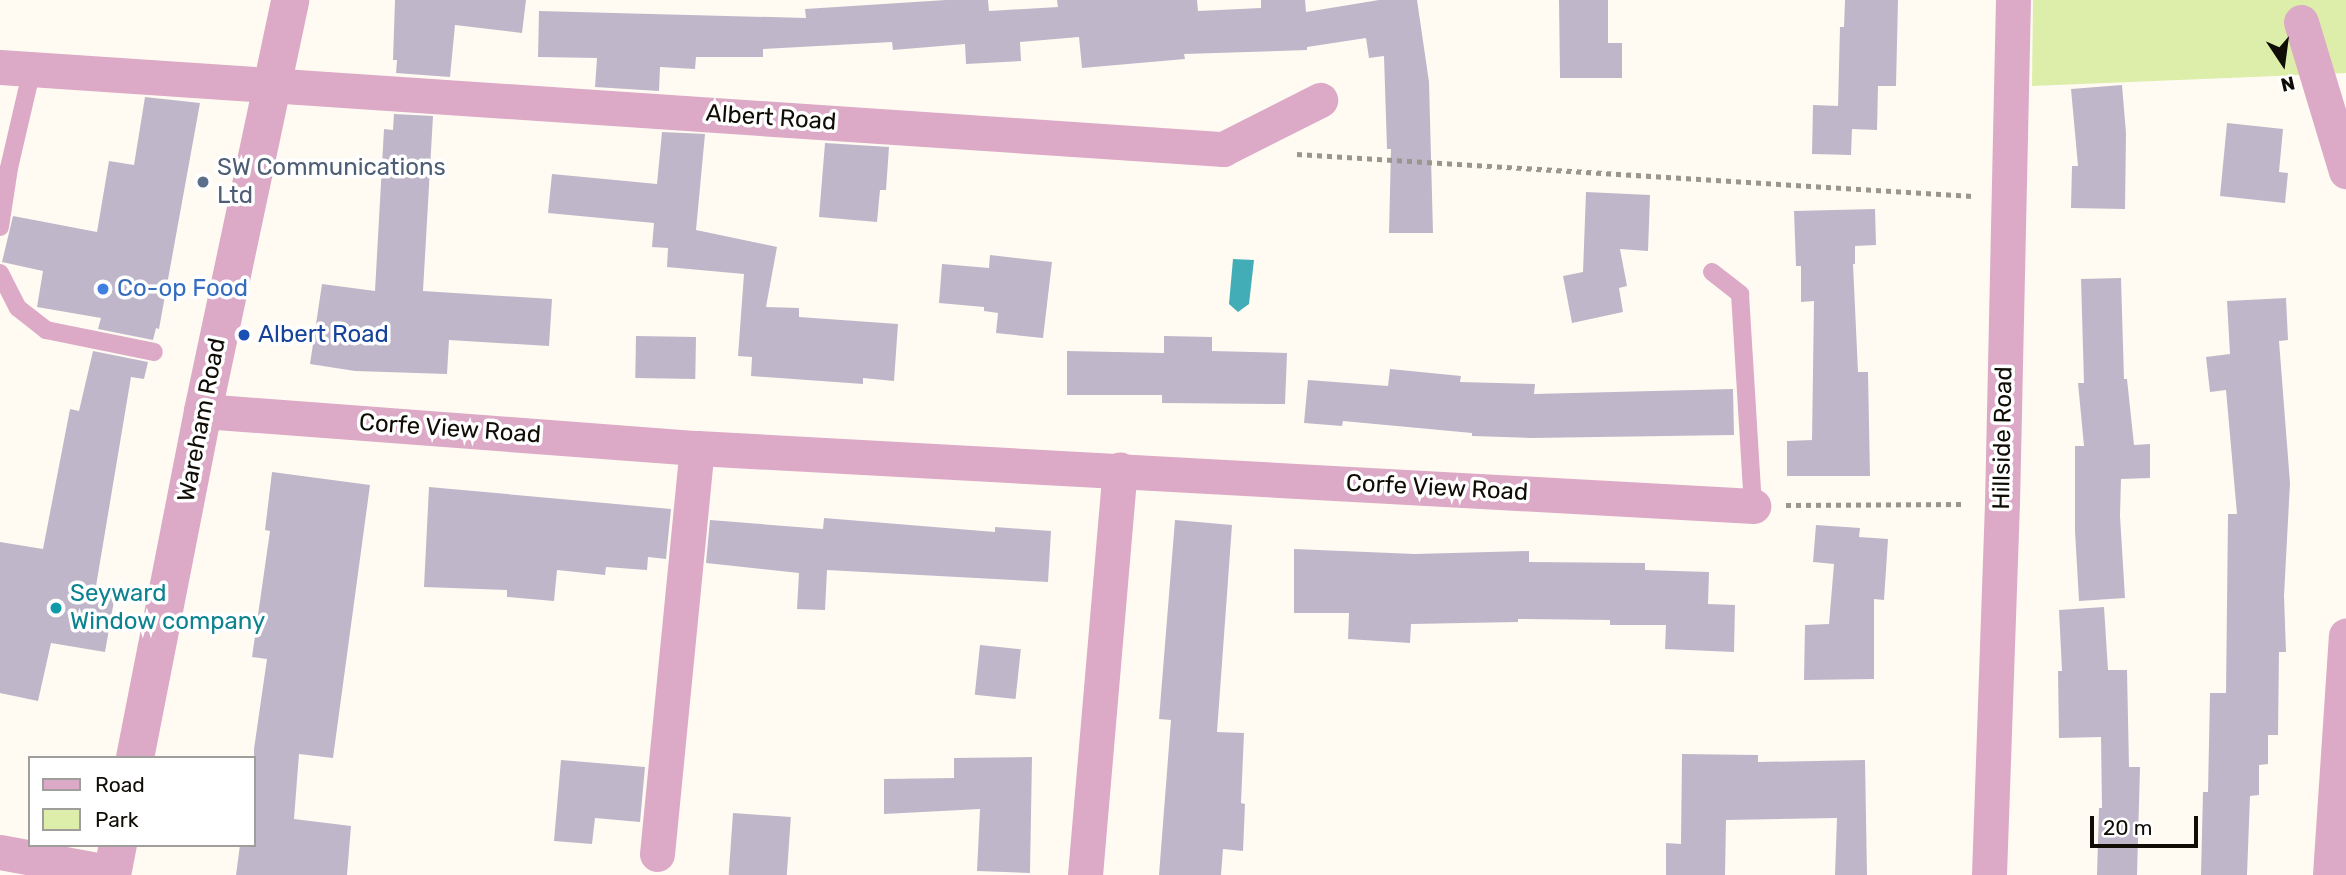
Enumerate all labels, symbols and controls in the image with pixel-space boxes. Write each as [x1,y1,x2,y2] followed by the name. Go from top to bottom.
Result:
[2248,28,2318,98] north arrow
[2279,71,2297,97] text: N
[705,99,837,137] street label: Albert Road
[217,154,446,210] place label: SW Communications Ltd
[195,174,211,190] marker: SW Communications Ltd
[117,275,248,303] place label: Co-op Food
[95,281,111,297] marker: Co-op Food
[258,321,389,349] place label: Albert Road
[236,327,252,343] marker: Albert Road
[172,336,232,504] street label: Wareham Road
[1987,366,2019,510] street label: Hillside Road
[357,408,543,450] street label: Corfe View Road
[1344,469,1530,507] street label: Corfe View Road
[70,580,266,636] place label: Seyward Window company
[48,600,64,616] marker: Seyward Window company
[28,756,256,847] legend
[95,772,145,797] text: Road
[2094,802,2202,846] scale bar
[95,807,139,832] text: Park
[2103,815,2152,840] text: 20 m

